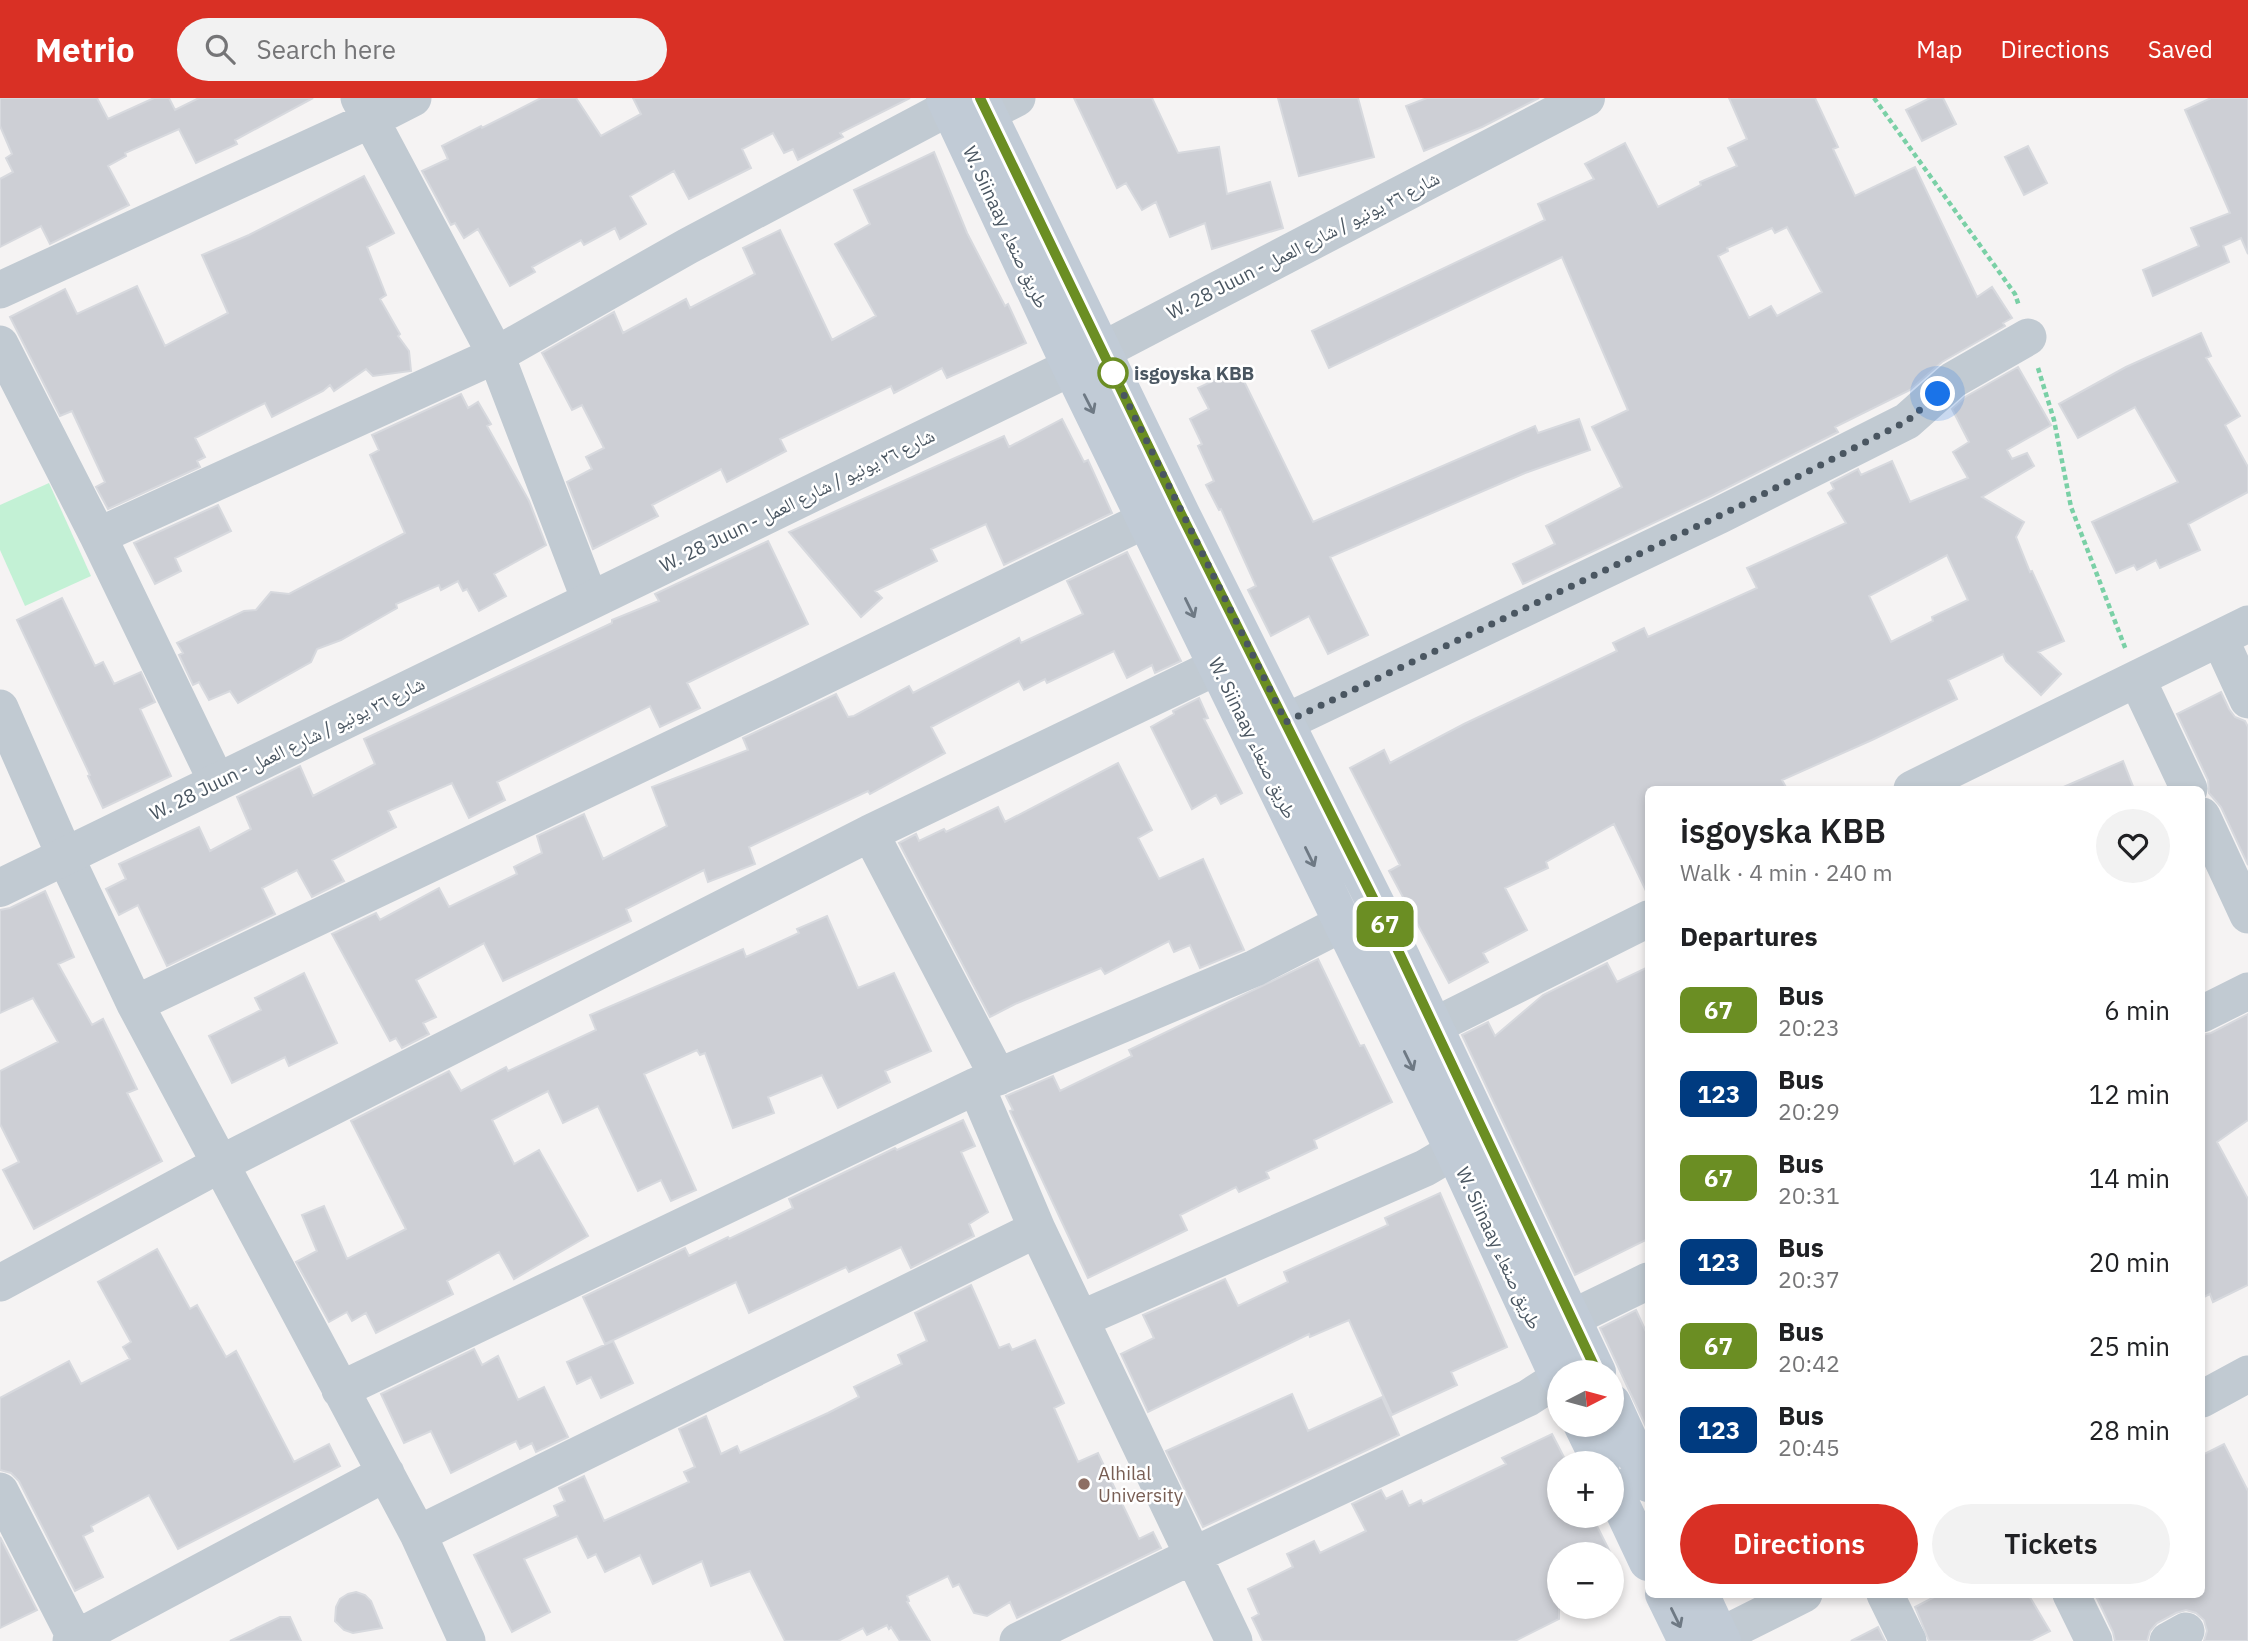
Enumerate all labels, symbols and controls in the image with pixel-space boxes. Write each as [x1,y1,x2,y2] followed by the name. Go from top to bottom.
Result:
[177,18,667,81] search box
[35,28,135,71] text: Metrio
[201,30,239,68] icon: search
[257,32,396,66] text: Search here
[1916,33,1962,65] text: Map
[2000,33,2110,65] text: Directions
[2148,33,2213,65] text: Saved
[958,142,1054,312] street label: W. Siinaay طريق صنعاء
[1163,166,1443,324] street label: W. 28 Juun - شارع ٢٦ يونيو / شارع العمل
[1098,358,1128,388] marker: isgoyska KBB
[1134,361,1254,385] place label: isgoyska KBB
[1920,376,1955,411] your location
[1083,393,1097,414] one-way arrow
[656,423,938,577] street label: W. 28 Juun - شارع ٢٦ يونيو / شارع العمل
[1183,597,1197,618] one-way arrow
[1204,653,1302,823] street label: W. Siinaay طريق صنعاء
[146,671,428,825] street label: W. 28 Juun - شارع ٢٦ يونيو / شارع العمل
[1680,809,1886,852] text: isgoyska KBB
[2096,809,2170,883] button: heart
[1304,846,1318,867] one-way arrow
[1680,857,1893,887] text: Walk · 4 min · 240 m
[1354,901,1416,947] line badge: 67
[1371,908,1399,940] text: 67
[1680,919,1818,953] text: Departures
[1778,978,1824,1012] text: Bus
[2104,993,2170,1027] text: 6 min
[1704,994,1733,1026] text: 67
[1778,1012,1840,1042] text: 20:23
[1403,1051,1416,1072] one-way arrow
[1778,1062,1824,1096] text: Bus
[2089,1077,2170,1111] text: 12 min
[1697,1078,1740,1110] text: 123
[1778,1096,1840,1126] text: 20:29
[1778,1146,1824,1180] text: Bus
[2089,1161,2170,1195] text: 14 min
[1704,1162,1733,1194] text: 67
[1451,1163,1547,1333] street label: W. Siinaay طريق صنعاء
[1778,1180,1840,1210] text: 20:31
[1778,1230,1824,1264] text: Bus
[2089,1245,2170,1279] text: 20 min
[1697,1246,1740,1278] text: 123
[1778,1264,1840,1294] text: 20:37
[1778,1314,1824,1348] text: Bus
[2089,1329,2170,1363] text: 25 min
[1704,1330,1733,1362] text: 67
[1778,1348,1840,1378] text: 20:42
[1547,1360,1624,1437] north arrow
[1547,1360,1624,1619] map controls
[1778,1398,1824,1432] text: Bus
[2089,1413,2170,1447] text: 28 min
[1697,1414,1740,1446] text: 123
[1778,1432,1840,1462] text: 20:45
[1547,1451,1624,1528] button: +
[1098,1461,1184,1507] place label: Alhilal University
[1076,1476,1092,1492] marker: Alhilal University
[1680,1504,1918,1584] button: Directions
[1932,1504,2170,1584] button: Tickets
[1547,1542,1624,1619] button: −
[1669,1607,1683,1628] one-way arrow

